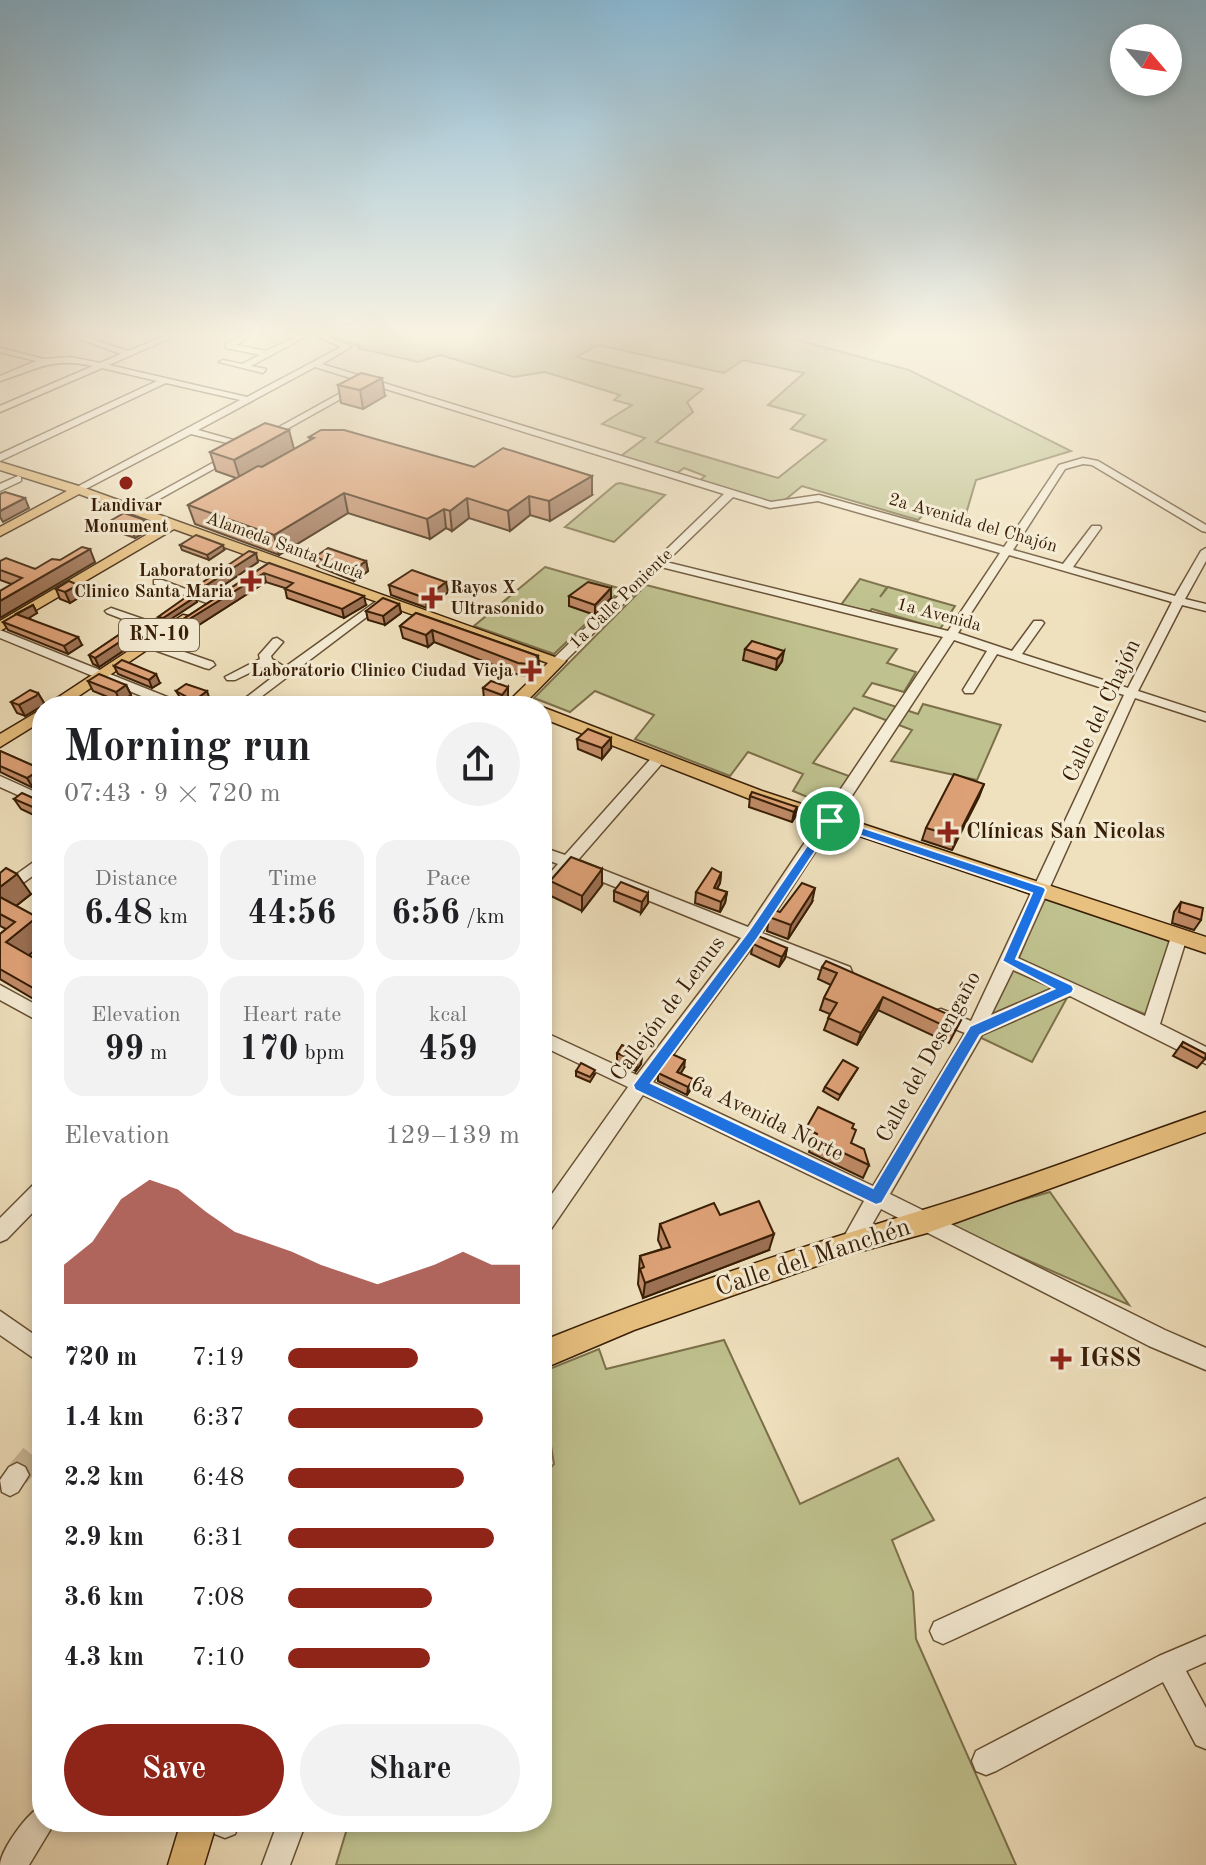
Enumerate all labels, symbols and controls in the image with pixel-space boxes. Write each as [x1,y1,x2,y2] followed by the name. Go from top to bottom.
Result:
[1110,24,1182,96] north arrow
[1110,24,1182,96] map controls
[117,474,135,492] marker: Landivar Monument
[887,490,1060,556] street label: 2a Avenida del Chajón
[84,497,169,536] place label: Landivar Monument
[204,509,366,583] street label: Alameda Santa Lucía
[566,545,676,653] street label: 1a Calle Poniente
[74,562,233,601] place label: Laboratorio Clinico Santa Maria
[240,570,262,592] marker: Laboratorio Clinico Santa Maria
[450,579,544,618] place label: Rayos X Ultrasonido
[421,587,443,609] marker: Rayos X Ultrasonido
[895,595,983,635] street label: 1a Avenida
[119,619,199,651] road number: RN-10
[1059,636,1145,786] street label: Calle del Chajón
[520,660,542,682] marker: Laboratorio Clinico Ciudad Vieja
[251,662,513,680] place label: Laboratorio Clinico Ciudad Vieja
[436,722,520,806] button: share
[64,726,311,770] text: Morning run
[64,781,281,807] text: 07:43 · 9 × 720 m
[796,787,864,855] pin
[808,799,852,843] icon: arrive
[937,821,959,843] marker: Clínicas San Nicolas
[966,821,1165,843] place label: Clínicas San Nicolas
[95,868,177,890] text: Distance
[267,868,317,890] text: Time
[426,868,470,890] text: Pace
[84,897,153,931] text: 6.48
[248,897,336,931] text: 44:56
[391,897,460,931] text: 6:56
[153,906,188,928] text: km
[460,906,505,928] text: /km
[607,932,729,1086] street label: Callejón de Lemus
[873,968,985,1146] street label: Calle del Desengaño
[91,1004,181,1026] text: Elevation
[243,1004,341,1026] text: Heart rate
[429,1004,467,1026] text: kcal
[104,1033,144,1067] text: 99
[239,1033,298,1067] text: 170
[418,1033,478,1067] text: 459
[144,1042,168,1064] text: m
[298,1042,345,1064] text: bpm
[687,1073,847,1165] street label: 6a Avenida Norte
[64,1123,170,1149] text: Elevation
[385,1123,520,1149] text: 129–139 m
[712,1214,914,1302] street label: Calle del Manchén
[64,1345,137,1371] text: 720 m
[192,1345,245,1371] text: 7:19
[1079,1346,1141,1372] place label: IGSS
[1050,1348,1072,1370] marker: IGSS
[64,1405,144,1431] text: 1.4 km
[192,1405,245,1431] text: 6:37
[64,1465,144,1491] text: 2.2 km
[192,1465,245,1491] text: 6:48
[64,1525,144,1551] text: 2.9 km
[192,1525,245,1551] text: 6:31
[64,1585,144,1611] text: 3.6 km
[192,1585,245,1611] text: 7:08
[64,1645,144,1671] text: 4.3 km
[192,1645,245,1671] text: 7:10
[64,1724,284,1816] button: Save
[300,1724,520,1816] button: Share

